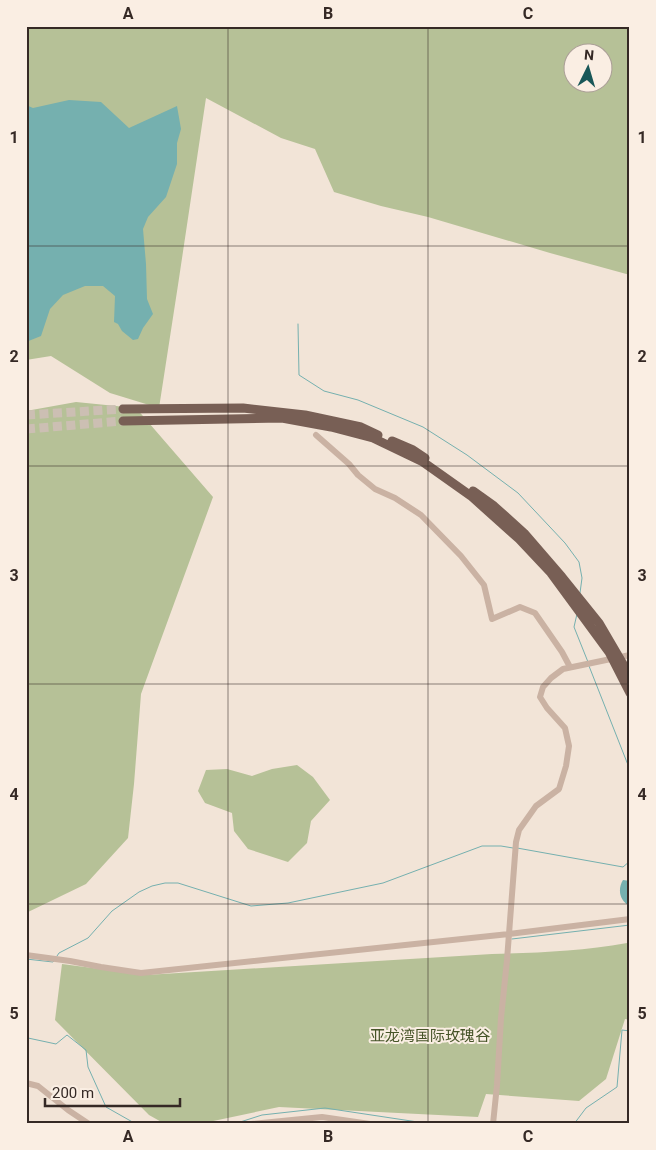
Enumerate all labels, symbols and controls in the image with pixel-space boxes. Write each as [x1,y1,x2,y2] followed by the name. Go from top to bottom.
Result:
[123,4,134,23] text: A
[323,4,333,23] text: B
[523,4,533,23] text: C
[564,42,614,92] north arrow
[584,47,595,63] text: N
[9,128,19,147] text: 1
[637,128,647,147] text: 1
[9,347,19,366] text: 2
[637,347,647,366] text: 2
[9,566,19,585] text: 3
[637,566,647,585] text: 3
[9,785,19,804] text: 4
[637,785,647,804] text: 4
[9,1004,19,1023] text: 5
[637,1004,647,1023] text: 5
[370,1027,490,1045] park label: 亚龙湾国际玫瑰谷
[45,1075,180,1107] scale bar
[52,1084,94,1102] text: 200 m
[123,1127,134,1146] text: A
[323,1127,333,1146] text: B
[523,1127,533,1146] text: C

